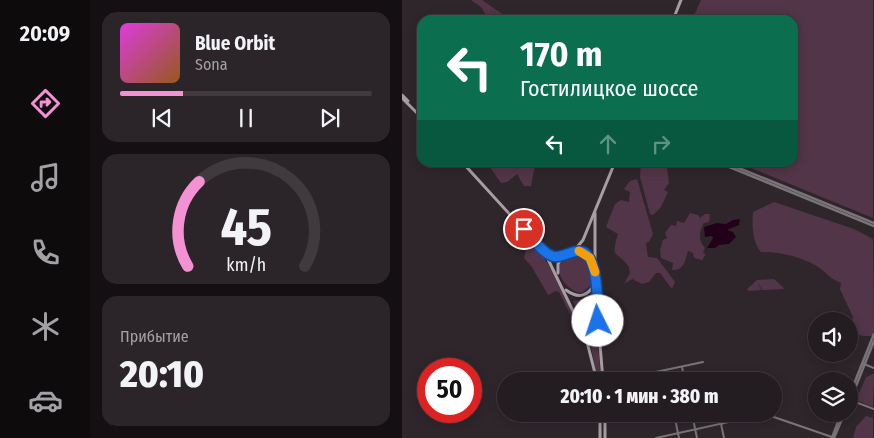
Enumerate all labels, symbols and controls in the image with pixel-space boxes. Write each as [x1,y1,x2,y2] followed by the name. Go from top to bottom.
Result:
[20,20,70,47] text: 20:09
[195,32,275,55] text: Blue Orbit
[520,33,603,75] text: 170 m
[437,35,502,100] icon: left
[195,55,228,74] text: Sona
[520,75,698,102] text: Гостилицкое шоссе
[28,86,63,121] icon: directions
[148,104,176,132] icon: previous
[232,104,260,132] icon: pause
[316,104,344,132] icon: next
[541,130,569,158] icon: left
[594,130,622,158] icon: ahead
[647,130,675,158] icon: right
[28,160,63,195] icon: music
[220,196,272,259] text: 45
[503,208,545,250] pin
[510,215,538,243] icon: arrive
[28,235,63,270] icon: phone
[226,254,266,276] text: km/h
[571,294,623,346] position arrow
[28,309,63,344] icon: climate
[808,312,858,422] map controls
[808,312,858,362] button: sound
[120,327,189,346] text: Прибытие
[120,351,204,397] text: 20:10
[417,358,482,423] speed limit sign: 50
[808,372,858,422] button: layers
[28,383,63,418] icon: car
[561,385,719,408] text: 20:10 · 1 мин · 380 m

